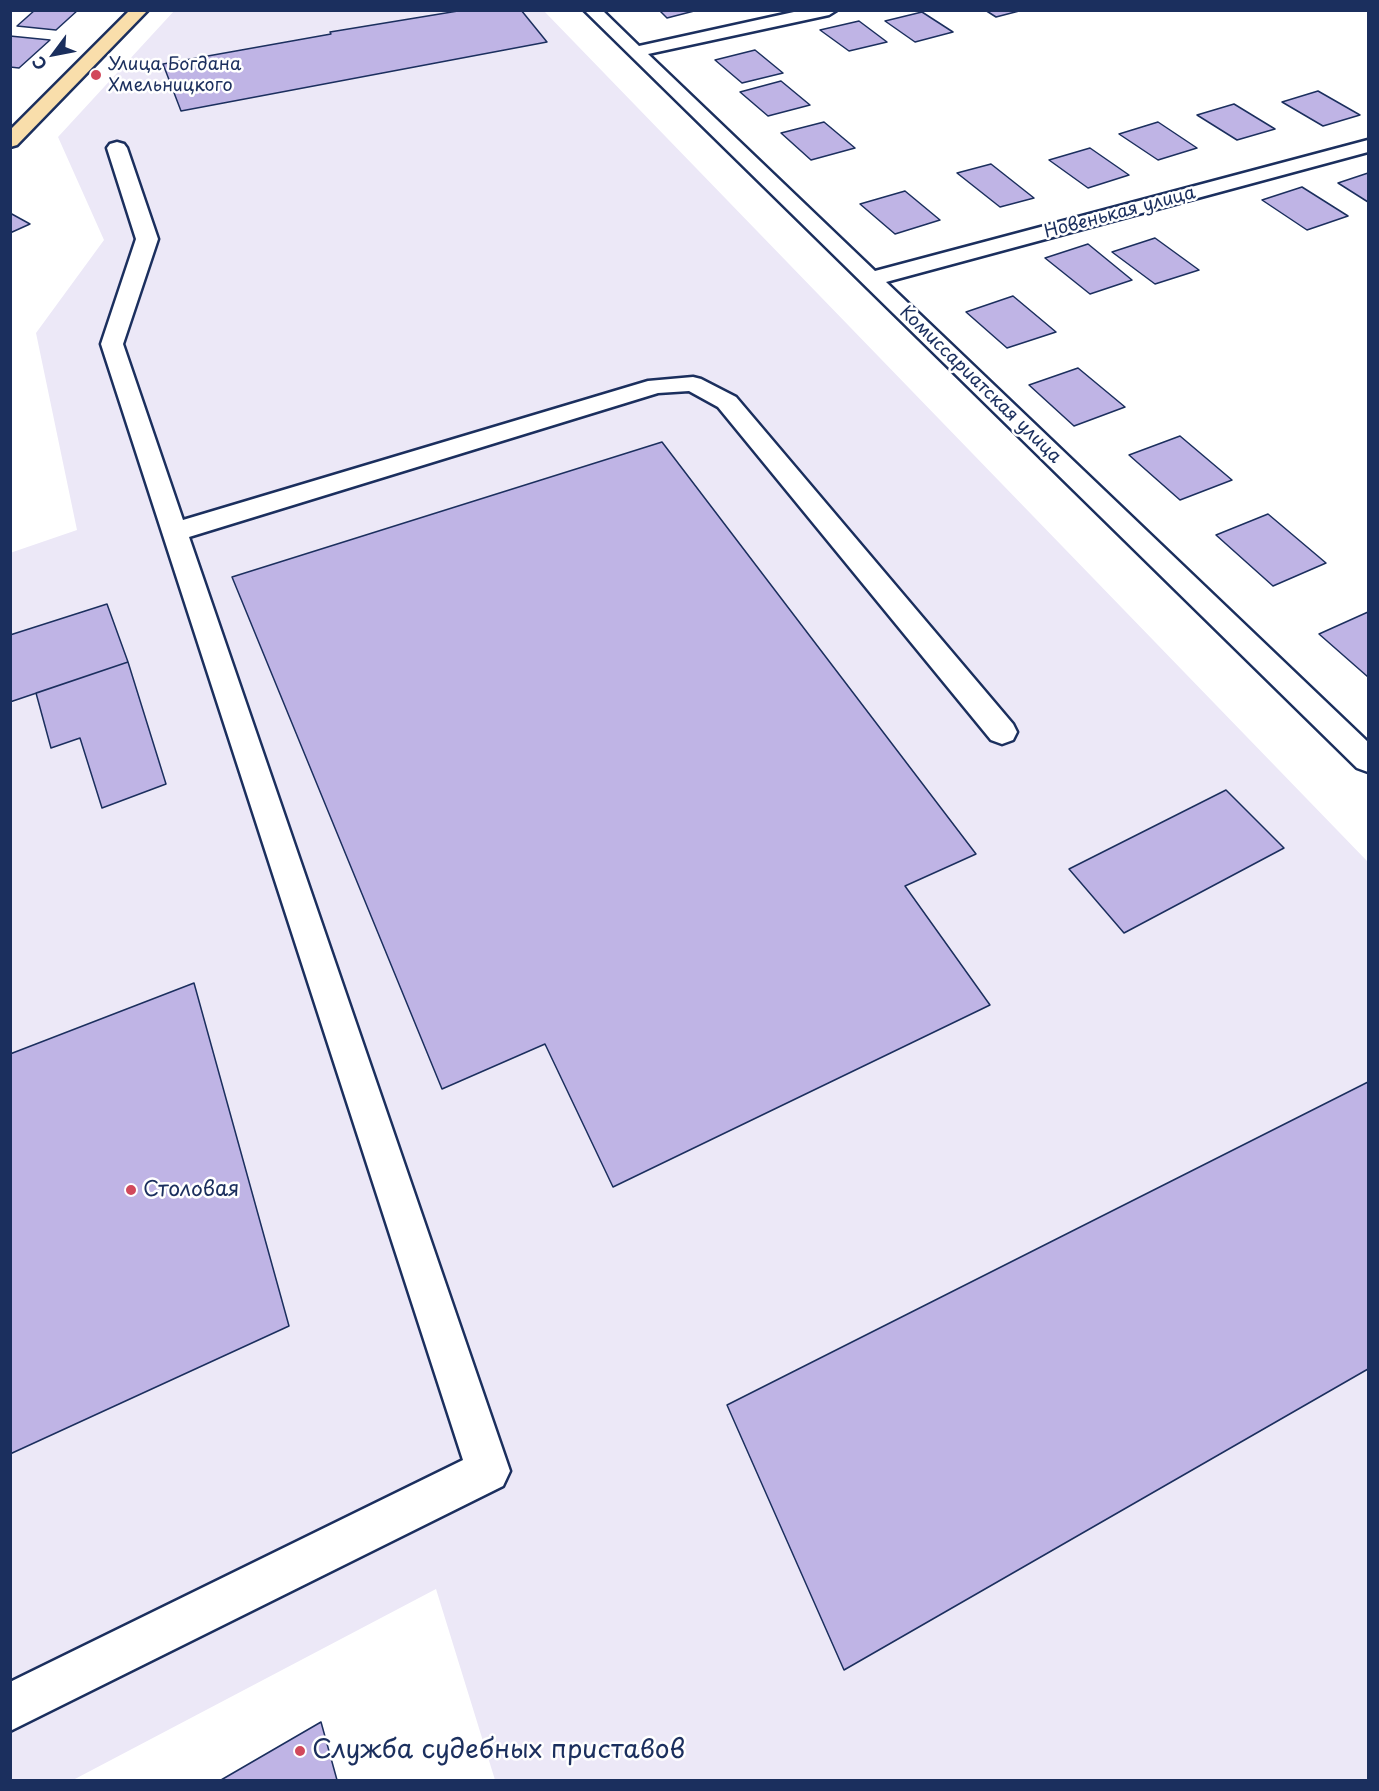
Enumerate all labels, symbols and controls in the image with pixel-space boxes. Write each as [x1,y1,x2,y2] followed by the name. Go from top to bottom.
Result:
[24,24,84,84] north arrow
[25,52,52,75] text: С
[108,54,241,97] place label: Улица Богдана Хмельницкого
[89,68,103,82] marker: Улица Богдана Хмельницкого
[1042,182,1198,244] street label: Новенькая улица
[895,302,1065,468] street label: Комиссариатская улица
[143,1177,239,1203] place label: Столовая
[124,1183,138,1197] marker: Столовая
[312,1735,685,1767] place label: Служба судебных приставов
[293,1744,307,1758] marker: Служба судебных приставов

